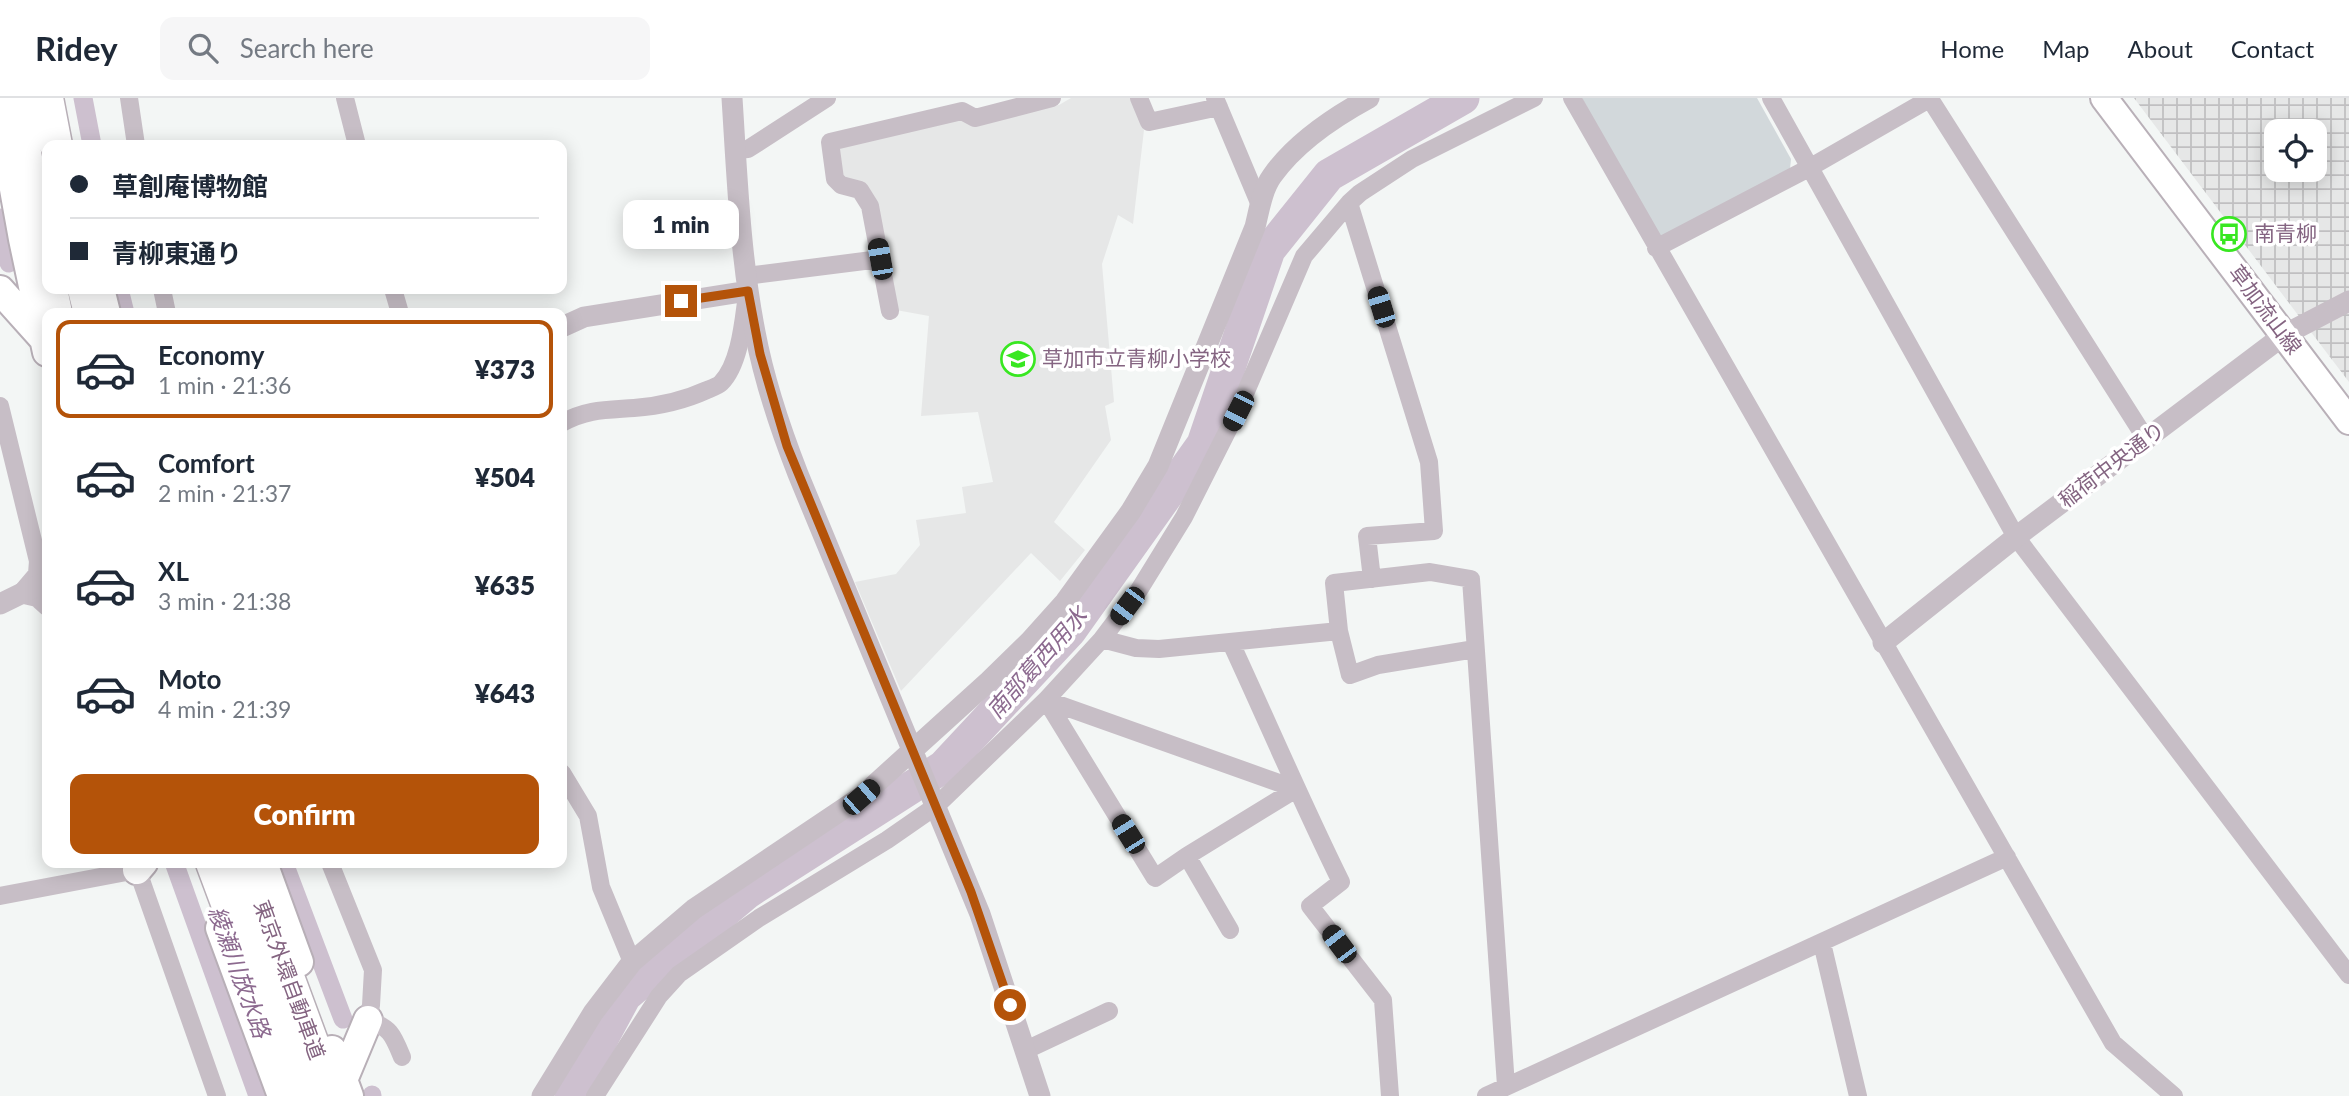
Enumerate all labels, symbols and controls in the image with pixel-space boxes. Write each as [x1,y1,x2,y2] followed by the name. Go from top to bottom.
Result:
[160,17,650,80] search box
[35,28,118,68] text: Ridey
[184,29,222,67] icon: search
[240,32,374,64] text: Search here
[1940,34,2004,63] text: Home
[2042,34,2090,63] text: Map
[2128,34,2193,63] text: About
[2231,34,2314,63] text: Contact
[2264,119,2327,182] map controls
[2264,119,2327,182] button: locate
[112,170,268,202] text: 草創庵博物館
[623,200,739,248] callout: 1 min
[652,210,710,238] text: 1 min
[2210,215,2248,253] bus stop icon: 南青柳
[2254,220,2317,245] place label: 南青柳
[867,236,894,282] car
[112,237,242,269] text: 青柳東通り
[2225,260,2308,359] street label: 草加流山線
[1365,284,1398,330] car
[665,285,697,317] route end
[74,338,137,401] icon: car
[158,339,264,371] text: Economy
[999,340,1037,378] school or university icon: 草加市立青柳小学校
[1042,345,1231,370] place label: 草加市立青柳小学校
[475,353,535,385] text: ¥373
[158,371,291,399] text: 1 min · 21:36
[1220,388,1257,434] car
[2053,416,2169,512] street label: 稲荷中央通り
[74,446,137,509] icon: car
[158,447,255,479] text: Comfort
[475,461,535,493] text: ¥504
[158,479,291,507] text: 2 min · 21:37
[74,554,137,617] icon: car
[158,555,189,587] text: XL
[475,569,535,601] text: ¥635
[1106,583,1149,629] car
[158,587,291,615] text: 3 min · 21:38
[980,599,1094,724] water label: 南部葛西用水
[74,662,137,725] icon: car
[158,663,221,695] text: Moto
[475,677,535,709] text: ¥643
[158,695,291,723] text: 4 min · 21:39
[70,774,539,854] button: Confirm
[839,775,884,819] car
[1108,811,1149,857] car
[250,896,331,1063] street label: 東京外環自動車道
[203,902,277,1043] water label: 綾瀬川放水路
[1318,921,1361,967] car
[994,989,1026,1021] route start

